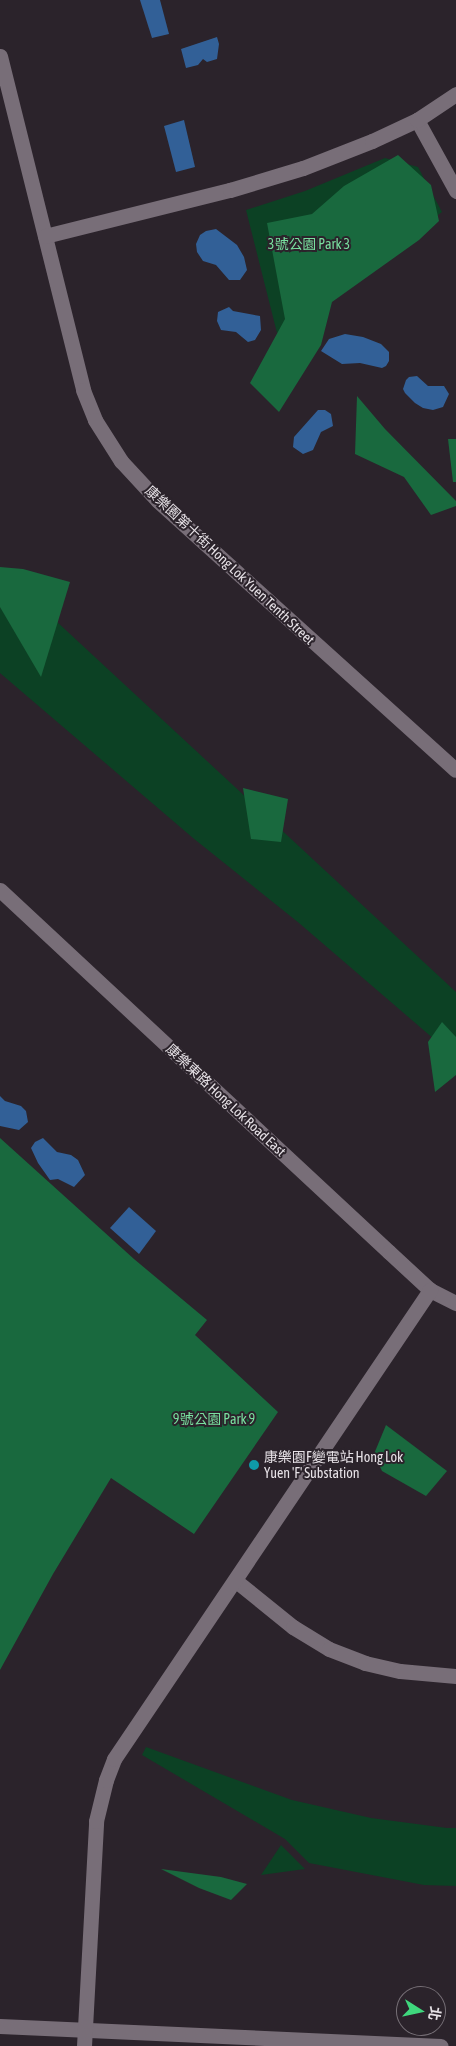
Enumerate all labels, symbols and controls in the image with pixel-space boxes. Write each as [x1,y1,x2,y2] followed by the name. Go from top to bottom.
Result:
[268,236,350,252] park label: 3號公園 Park 3
[142,482,318,648] street label: 康樂園第十街 Hong Lok Yuen Tenth Street
[163,1040,289,1160] street label: 康樂東路 Hong Lok Road East
[173,1411,255,1427] park label: 9號公園 Park 9
[264,1449,403,1481] place label: 康樂園F變電站 Hong Lok Yuen 'F' Substation
[248,1459,260,1471] marker: 康樂園F變電站 Hong Lok Yuen 'F' Substation
[396,1986,446,2036] north arrow
[426,2005,444,2022] text: 北

